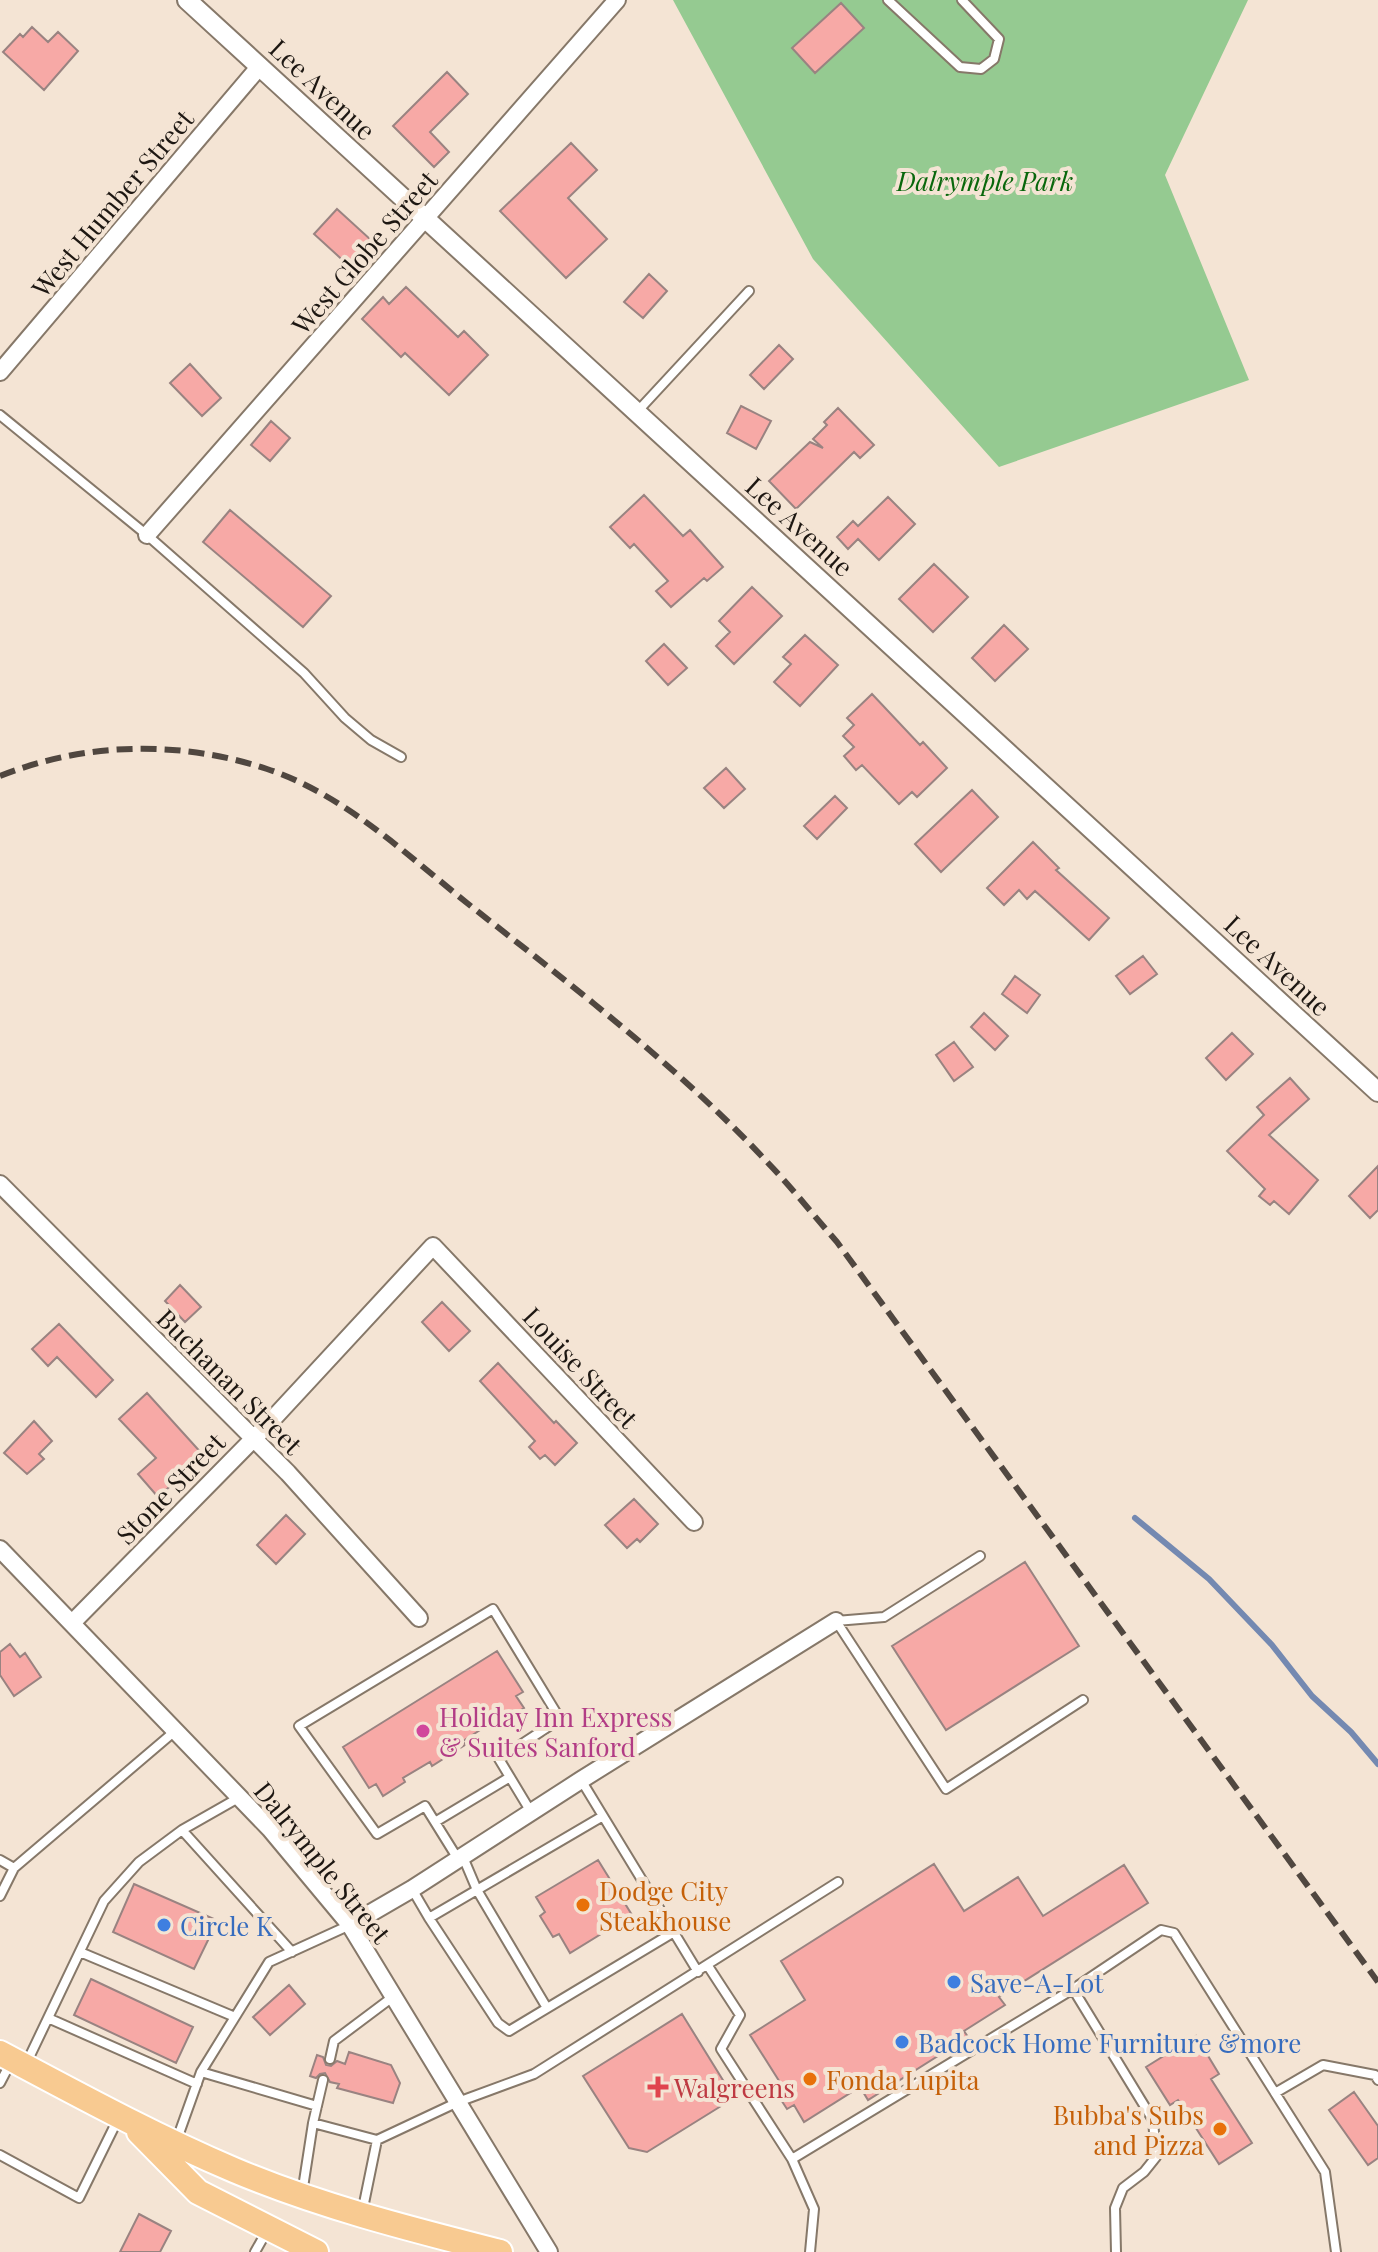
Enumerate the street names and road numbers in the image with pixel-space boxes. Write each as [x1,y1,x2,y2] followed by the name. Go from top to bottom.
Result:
[262,31,384,147] street label: Lee Avenue
[23,101,201,305] street label: West Humber Street
[283,162,445,342] street label: West Globe Street
[739,468,861,584] street label: Lee Avenue
[1217,907,1339,1023] street label: Lee Avenue
[516,1299,647,1436] street label: Louise Street
[150,1301,311,1462] street label: Buchanan Street
[108,1424,233,1551] street label: Stone Street
[247,1774,400,1951] street label: Dalrymple Street

